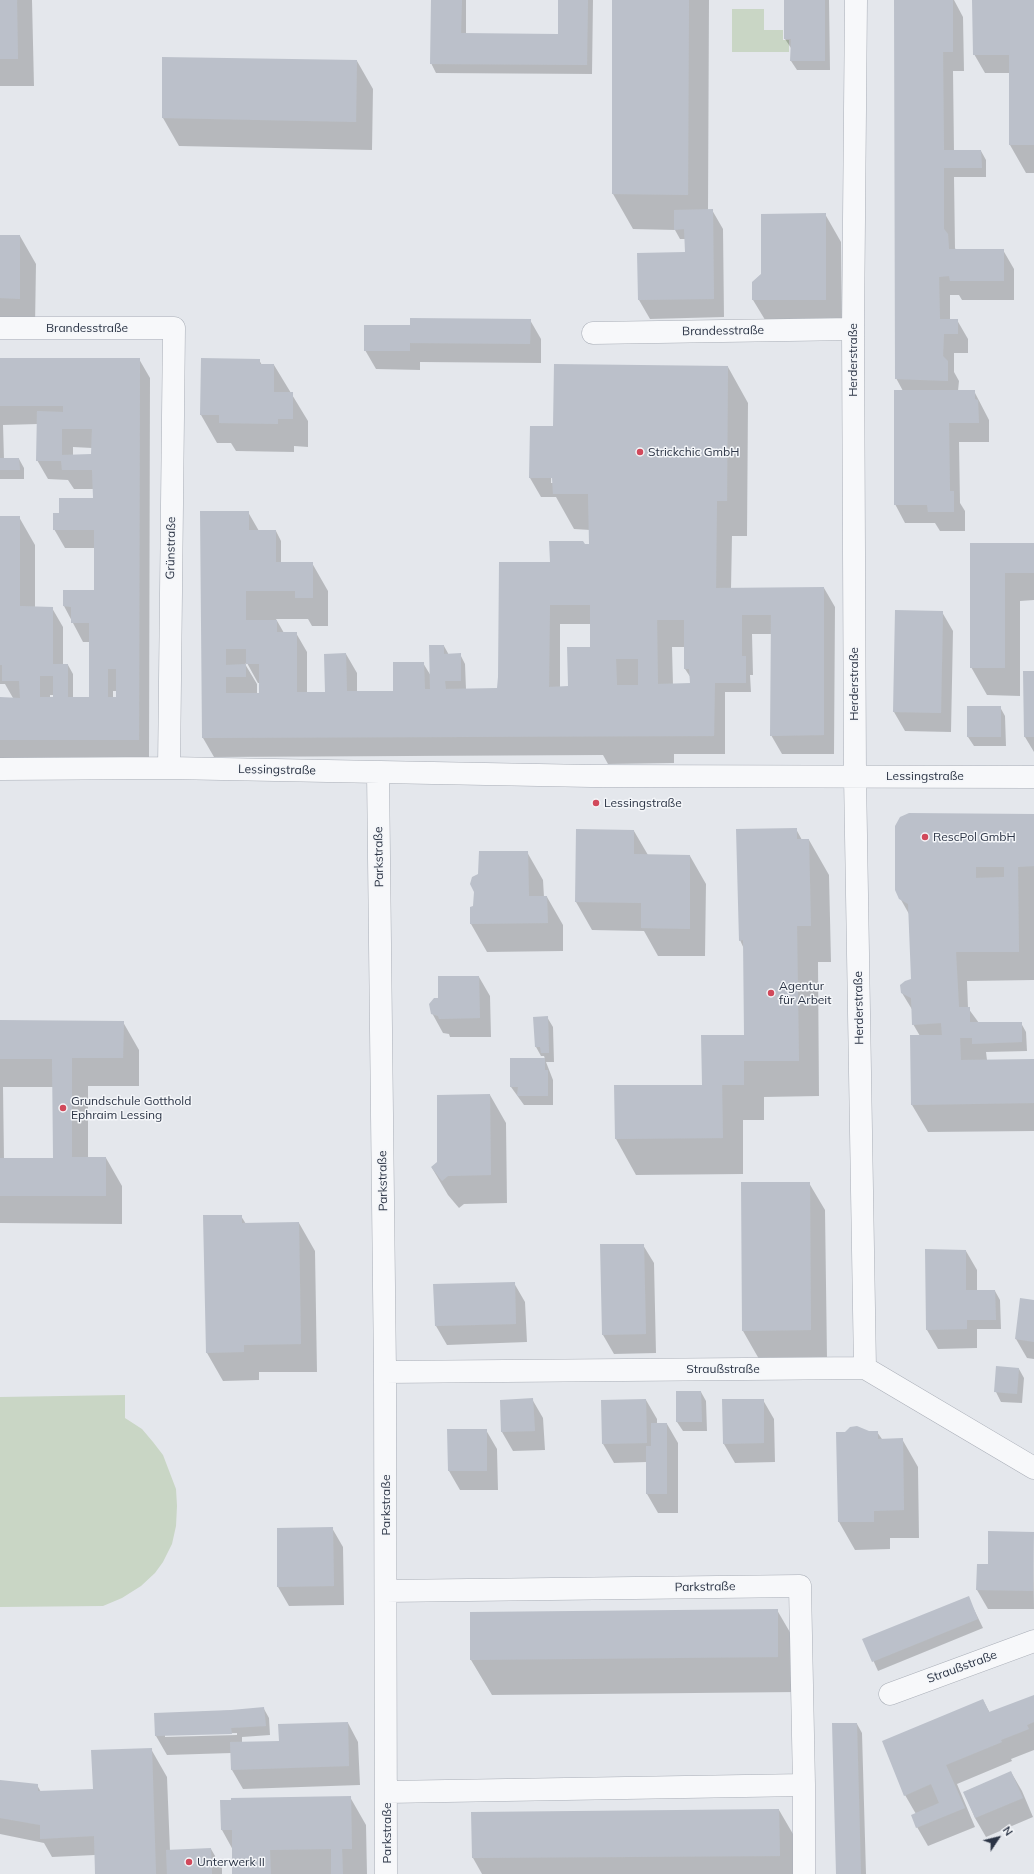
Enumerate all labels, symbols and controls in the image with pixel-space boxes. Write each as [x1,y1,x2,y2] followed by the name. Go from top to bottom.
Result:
[46,321,128,335] street label: Brandesstraße
[682,323,764,339] street label: Brandesstraße
[846,323,860,397] street label: Herderstraße
[648,445,739,459] place label: Strickchic GmbH
[635,447,645,457] marker: Strickchic GmbH
[163,516,179,580] street label: Grünstraße
[847,647,861,721] street label: Herderstraße
[238,762,316,778] street label: Lessingstraße
[886,769,964,783] street label: Lessingstraße
[604,796,682,810] place label: Lessingstraße
[591,798,601,808] marker: Lessingstraße
[371,826,387,888] street label: Parkstraße
[933,830,1016,844] place label: RescPol GmbH
[920,832,930,842] marker: RescPol GmbH
[851,971,867,1045] street label: Herderstraße
[779,979,831,1007] place label: Agentur für Arbeit
[766,988,776,998] marker: Agentur für Arbeit
[71,1094,191,1122] place label: Grundschule Gotthold Ephraim Lessing
[58,1103,68,1113] marker: Grundschule Gotthold Ephraim Lessing
[375,1150,391,1212] street label: Parkstraße
[686,1362,760,1376] street label: Straußstraße
[379,1475,393,1535] street label: Parkstraße
[674,1579,736,1595] street label: Parkstraße
[925,1648,999,1686] street label: Straußstraße
[380,1803,394,1863] street label: Parkstraße
[978,1818,1018,1858] north arrow
[1000,1824,1016,1839] text: N
[197,1855,265,1869] place label: Unterwerk II
[184,1857,194,1867] marker: Unterwerk II

